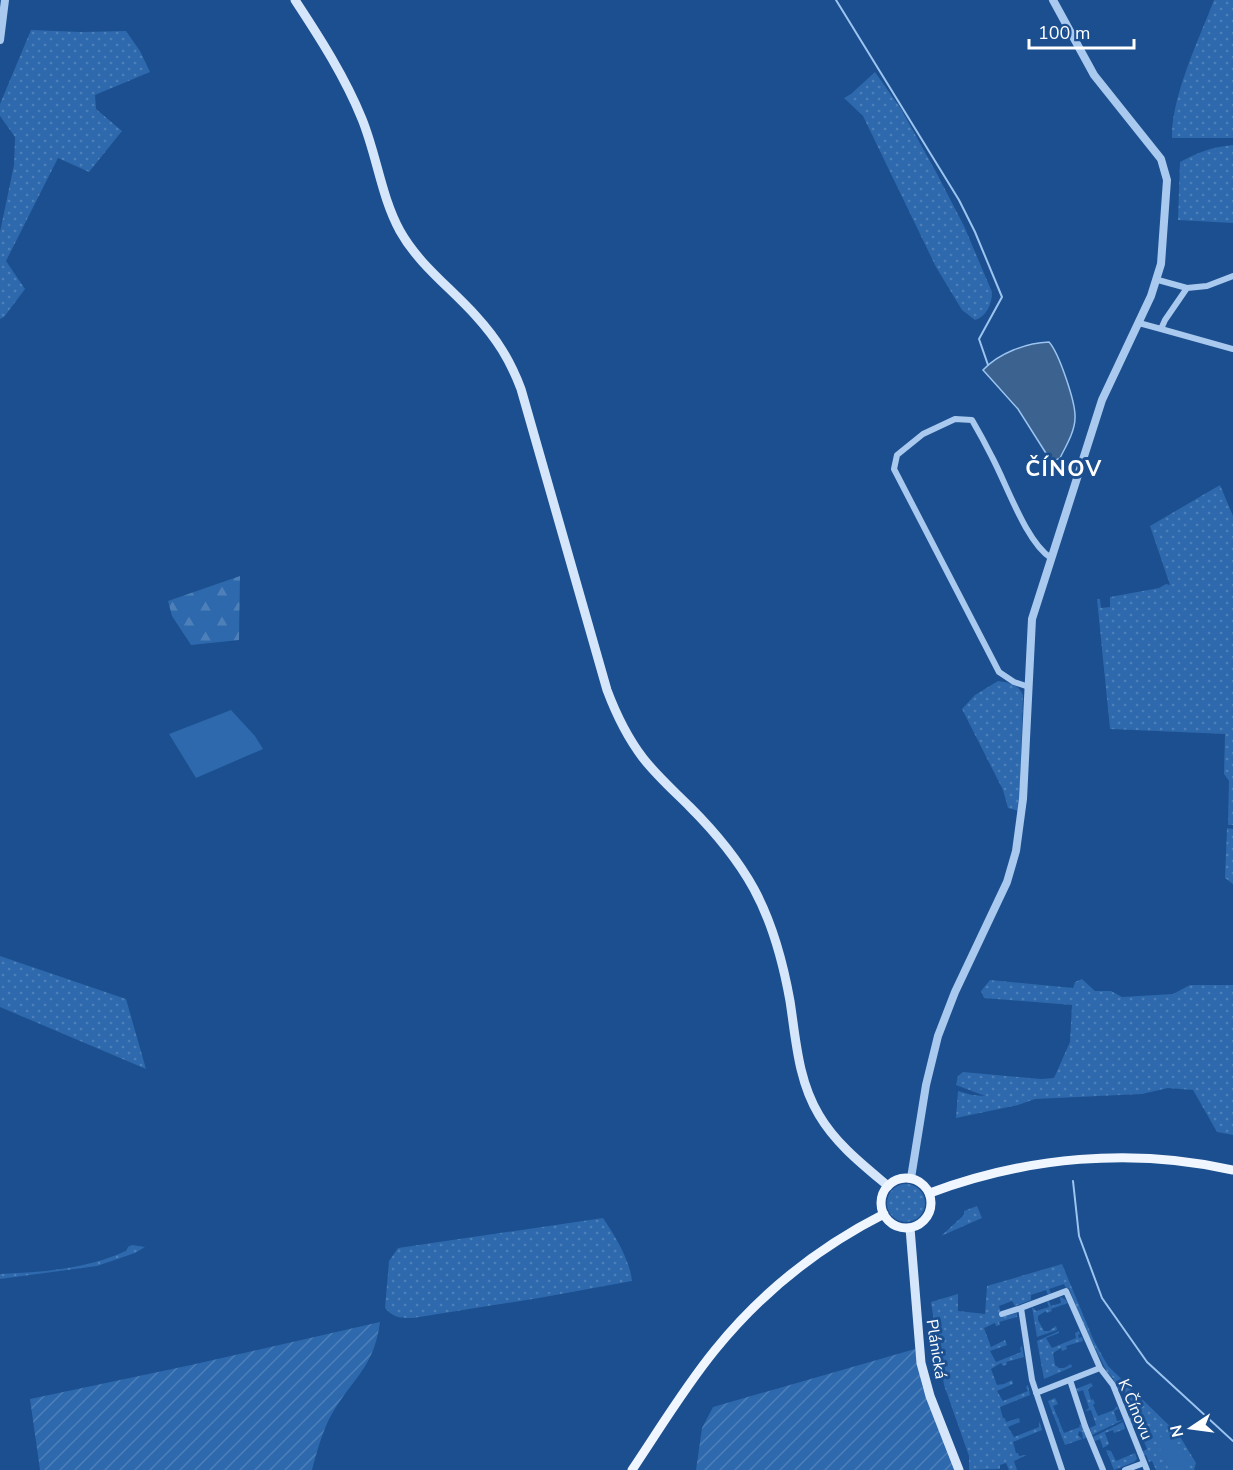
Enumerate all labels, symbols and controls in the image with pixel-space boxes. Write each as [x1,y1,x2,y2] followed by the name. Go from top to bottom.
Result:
[1029,12,1134,50] scale bar
[1038,21,1090,45] text: 100 m
[1025,454,1103,484] district label: ČÍNOV
[920,1318,952,1380] street label: Plánická
[1113,1376,1158,1443] street label: K Čínovu
[1161,1398,1221,1458] north arrow
[1165,1423,1189,1439] text: N

